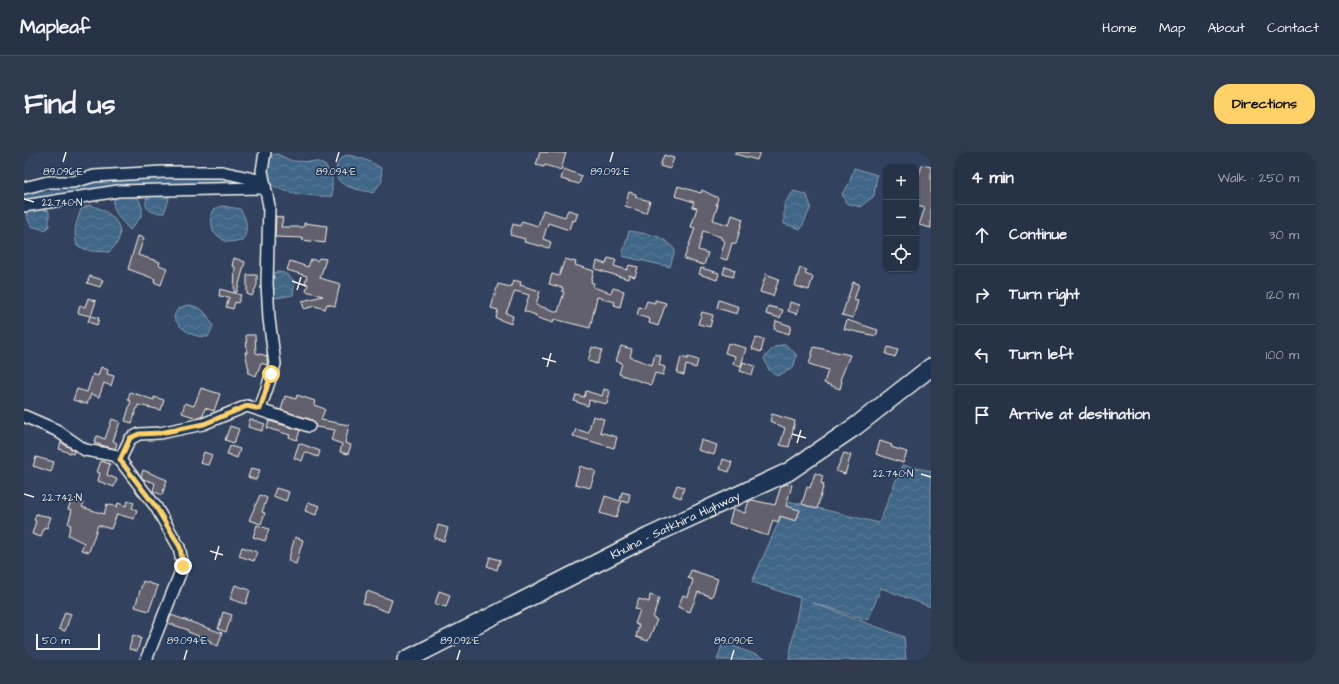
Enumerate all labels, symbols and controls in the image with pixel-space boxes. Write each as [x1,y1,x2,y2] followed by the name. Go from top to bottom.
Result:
[20,14,90,41] text: Mapleaf
[1102,18,1137,38] text: Home
[1159,18,1185,38] text: Map
[1207,18,1245,38] text: About
[1267,18,1319,38] text: Contact
[1214,84,1315,124] button: Directions
[24,85,115,124] text: Find us
[883,164,919,272] map controls
[883,164,919,200] button: +
[43,165,83,179] text: 89.096°E
[316,165,356,179] text: 89.094°E
[590,165,630,179] text: 89.092°E
[971,166,1014,190] text: 4 min
[1218,169,1299,187] text: Walk · 250 m
[42,196,82,210] text: 22.740°N
[883,200,919,236] button: −
[971,224,993,246] icon: ahead
[1009,224,1067,245] text: Continue
[1269,226,1299,244] text: 30 m
[883,236,919,272] button: locate
[971,284,993,306] icon: right
[1009,284,1080,305] text: Turn right
[1266,286,1299,304] text: 120 m
[971,344,993,366] icon: left
[1009,344,1073,365] text: Turn left
[1266,346,1299,364] text: 100 m
[262,365,280,383] route start
[971,404,993,426] icon: arrive
[1009,404,1150,425] text: Arrive at destination
[873,467,913,481] text: 22.740°N
[607,487,743,563] street label: Khulna - Satkhira Highway
[42,491,82,505] text: 22.742°N
[174,557,192,575] route end
[36,632,100,651] scale bar
[42,633,70,648] text: 50 m
[167,634,207,648] text: 89.094°E
[440,634,480,648] text: 89.092°E
[714,634,754,648] text: 89.090°E

